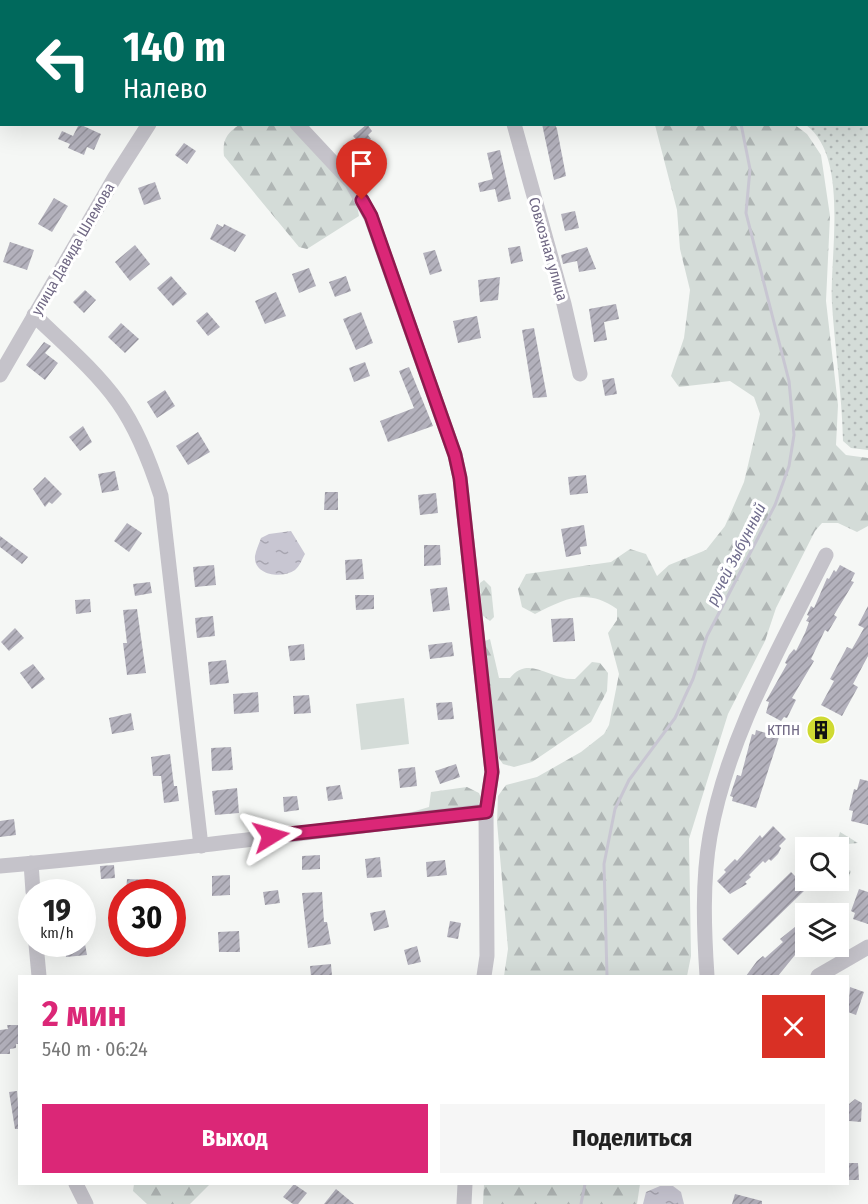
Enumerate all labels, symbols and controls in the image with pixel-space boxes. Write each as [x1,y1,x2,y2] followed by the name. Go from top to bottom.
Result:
[123,22,226,72] text: 140 m
[24,24,102,102] icon: left
[123,73,207,105] text: Налево
[336,138,387,200] pin
[345,147,378,180] icon: arrive
[28,180,118,318] street label: улица Давида Шлемова
[525,195,571,303] street label: Совхозная улица
[702,500,770,608] water label: ручей Зыбунный
[805,714,837,746] building icon: КТПН
[767,721,800,739] place label: КТПН
[239,804,303,868] position arrow
[795,837,849,957] map controls
[795,837,849,891] button: search
[108,879,186,957] speed limit sign: 30
[43,893,71,929] text: 19
[795,903,849,957] button: layers
[40,924,74,942] text: km/h
[42,992,127,1036] text: 2 мин
[762,995,825,1058] button: close
[42,1037,148,1061] text: 540 m · 06:24
[42,1104,428,1173] button: Выход
[440,1104,825,1173] button: Поделиться

